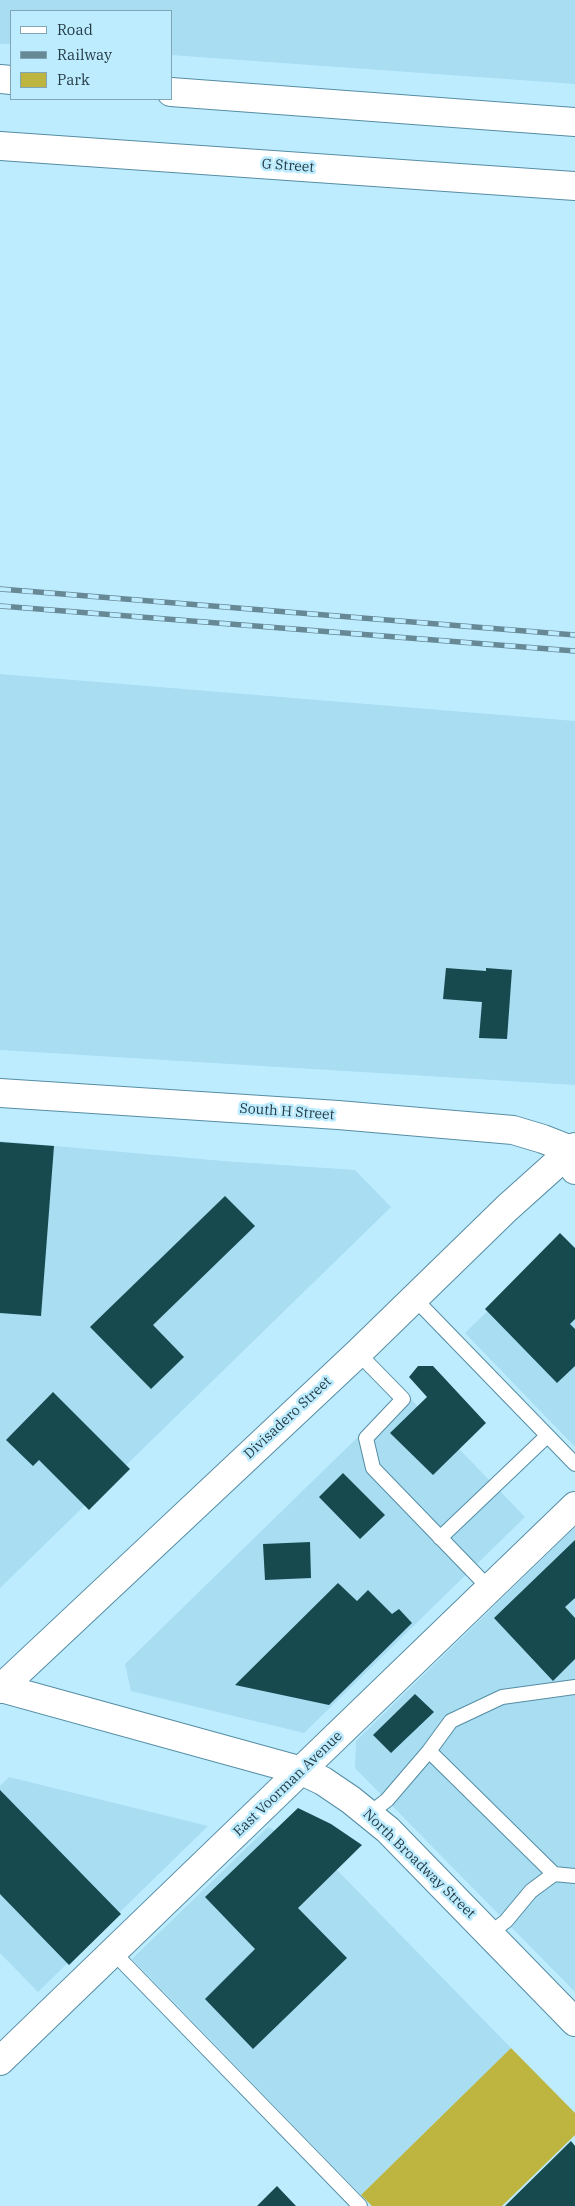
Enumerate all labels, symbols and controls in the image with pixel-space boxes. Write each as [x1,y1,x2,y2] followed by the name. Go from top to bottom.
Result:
[10,10,172,100] legend
[57,20,93,39] text: Road
[57,45,112,64] text: Railway
[57,70,90,89] text: Park
[261,156,315,176] street label: G Street
[239,1100,335,1124] street label: South H Street
[241,1373,335,1463] street label: Divisadero Street
[230,1728,346,1840] street label: East Voorman Avenue
[359,1806,479,1922] street label: North Broadway Street

